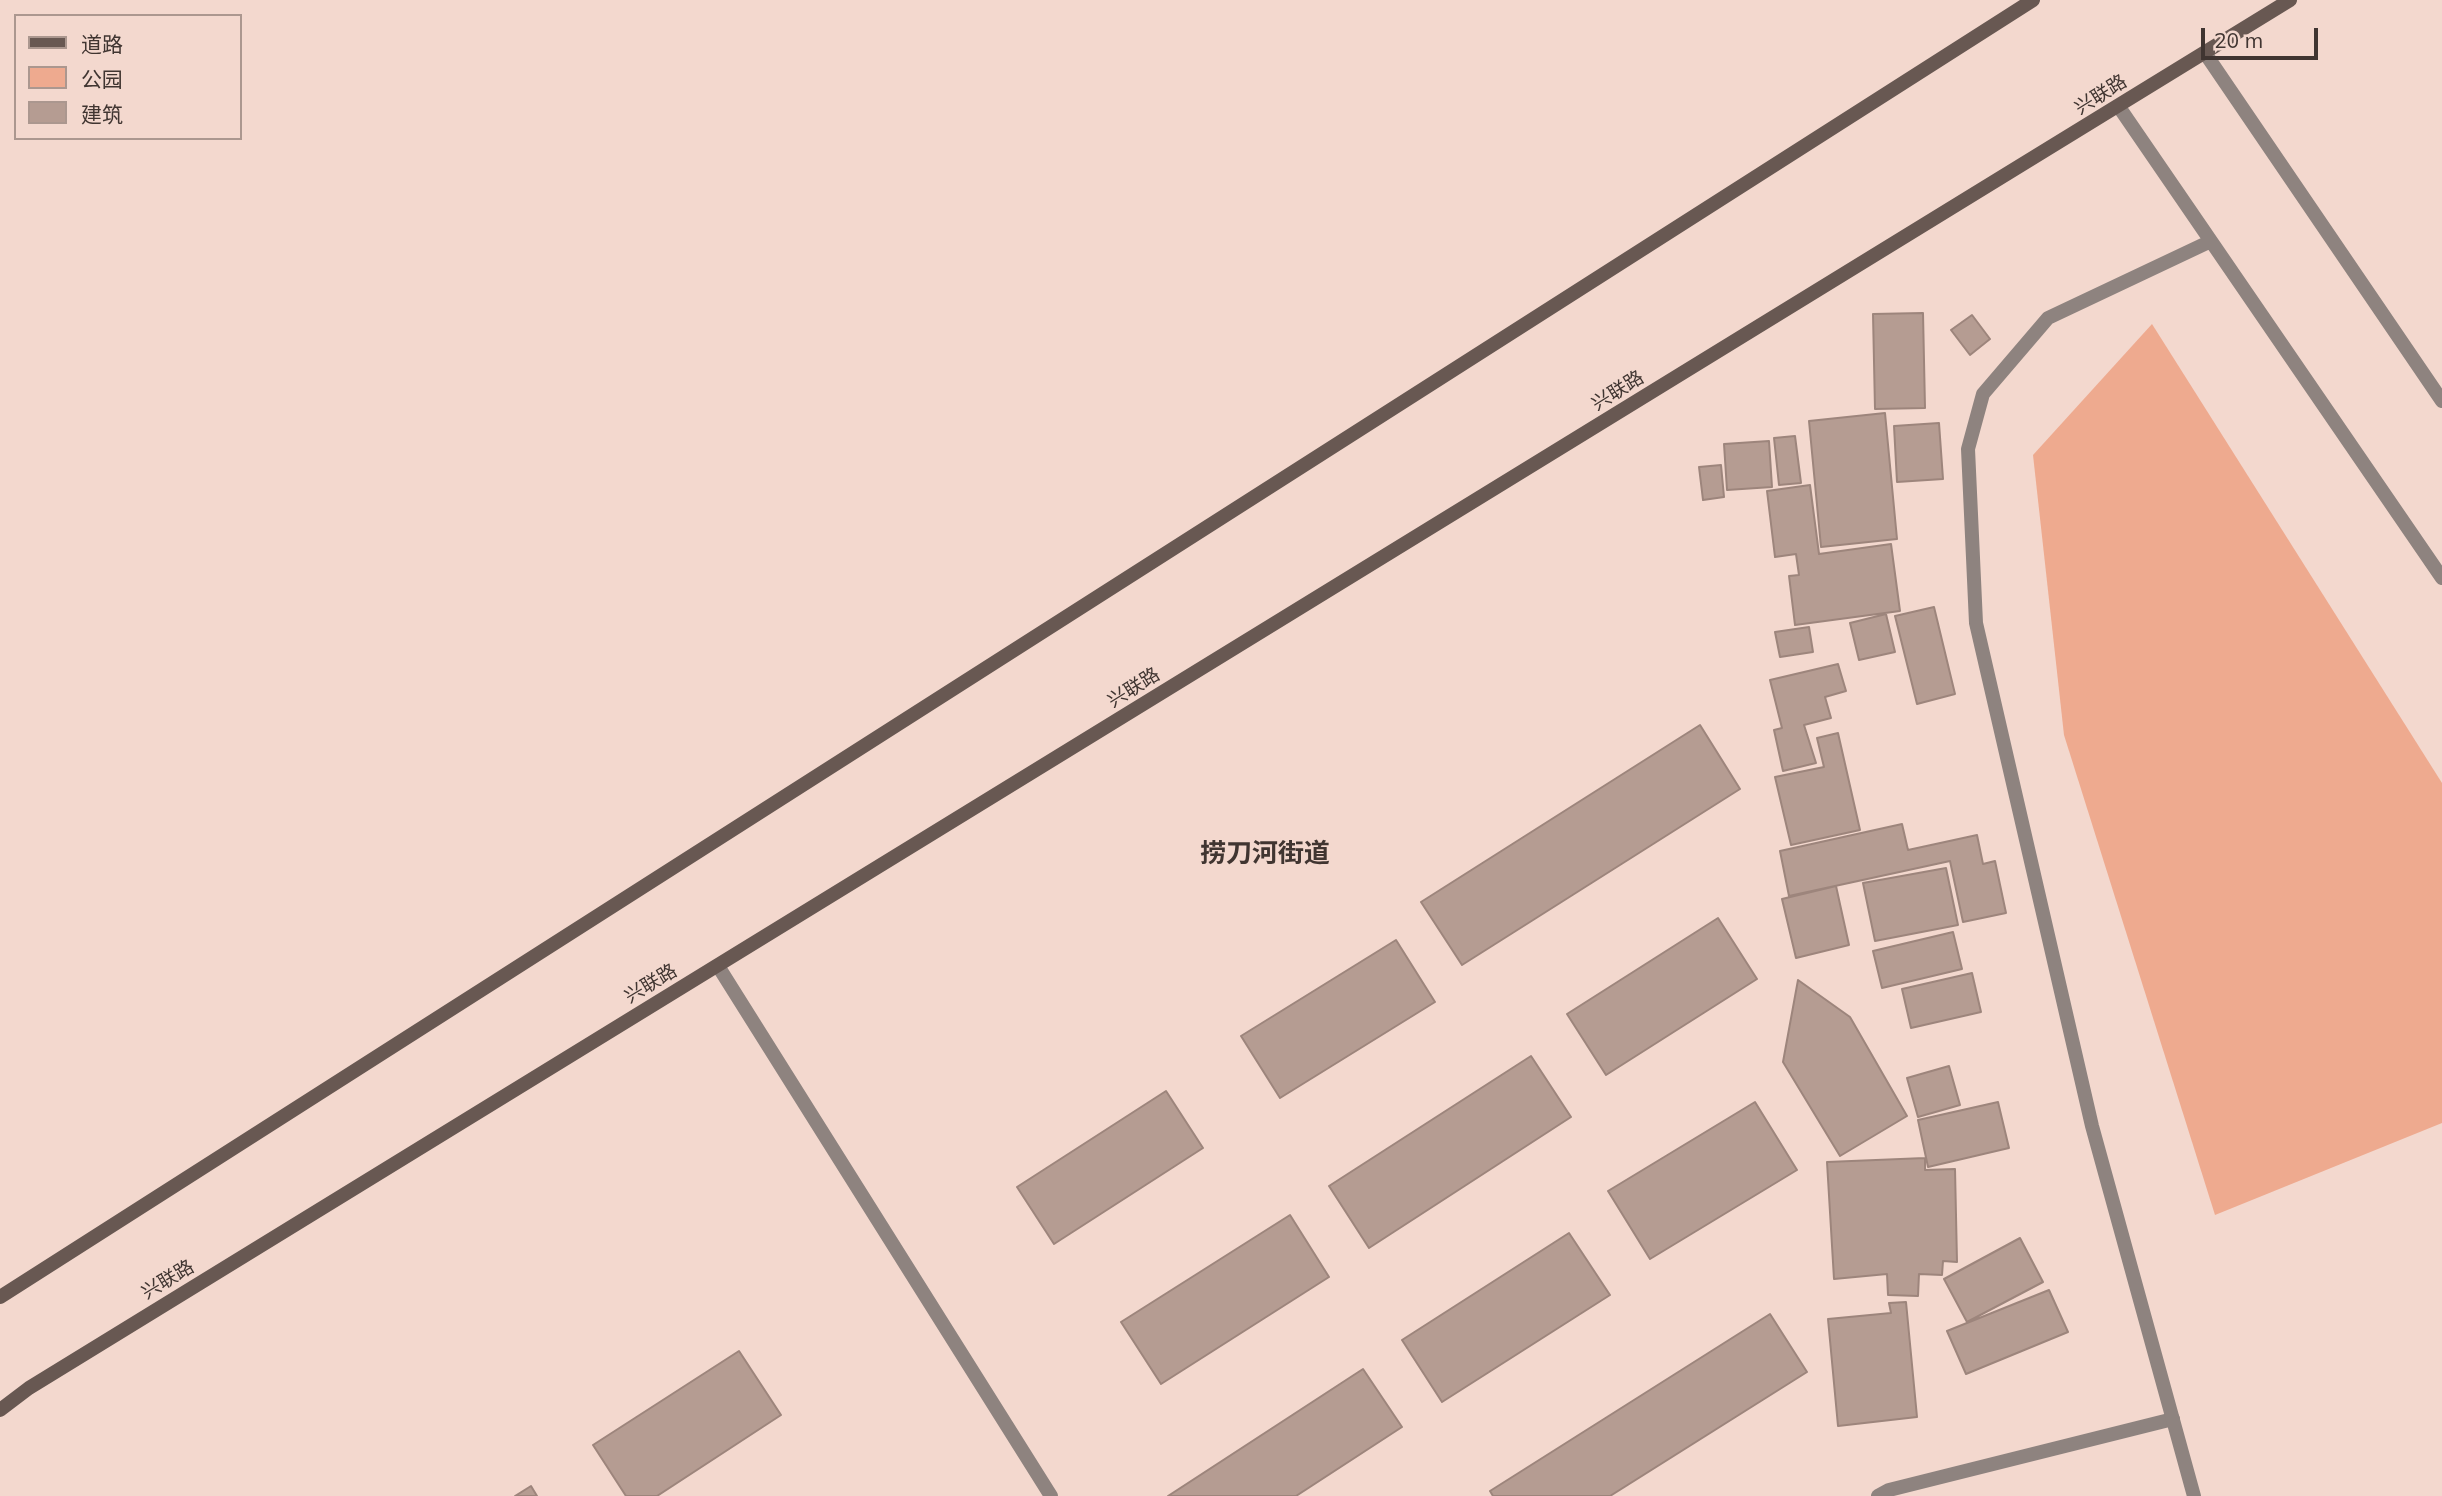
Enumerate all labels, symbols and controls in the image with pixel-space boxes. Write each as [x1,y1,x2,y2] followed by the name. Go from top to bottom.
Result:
[14,14,242,140] legend
[2204,14,2321,58] scale bar
[2214,27,2263,53] text: 20 m
[81,31,123,57] text: 道路
[81,66,123,92] text: 公园
[2071,70,2131,120] street label: 兴联路
[81,101,123,127] text: 建筑
[1588,366,1648,416] street label: 兴联路
[1104,663,1164,713] street label: 兴联路
[1200,838,1330,870] district label: 捞刀河街道
[621,960,681,1008] street label: 兴联路
[138,1256,198,1304] street label: 兴联路

